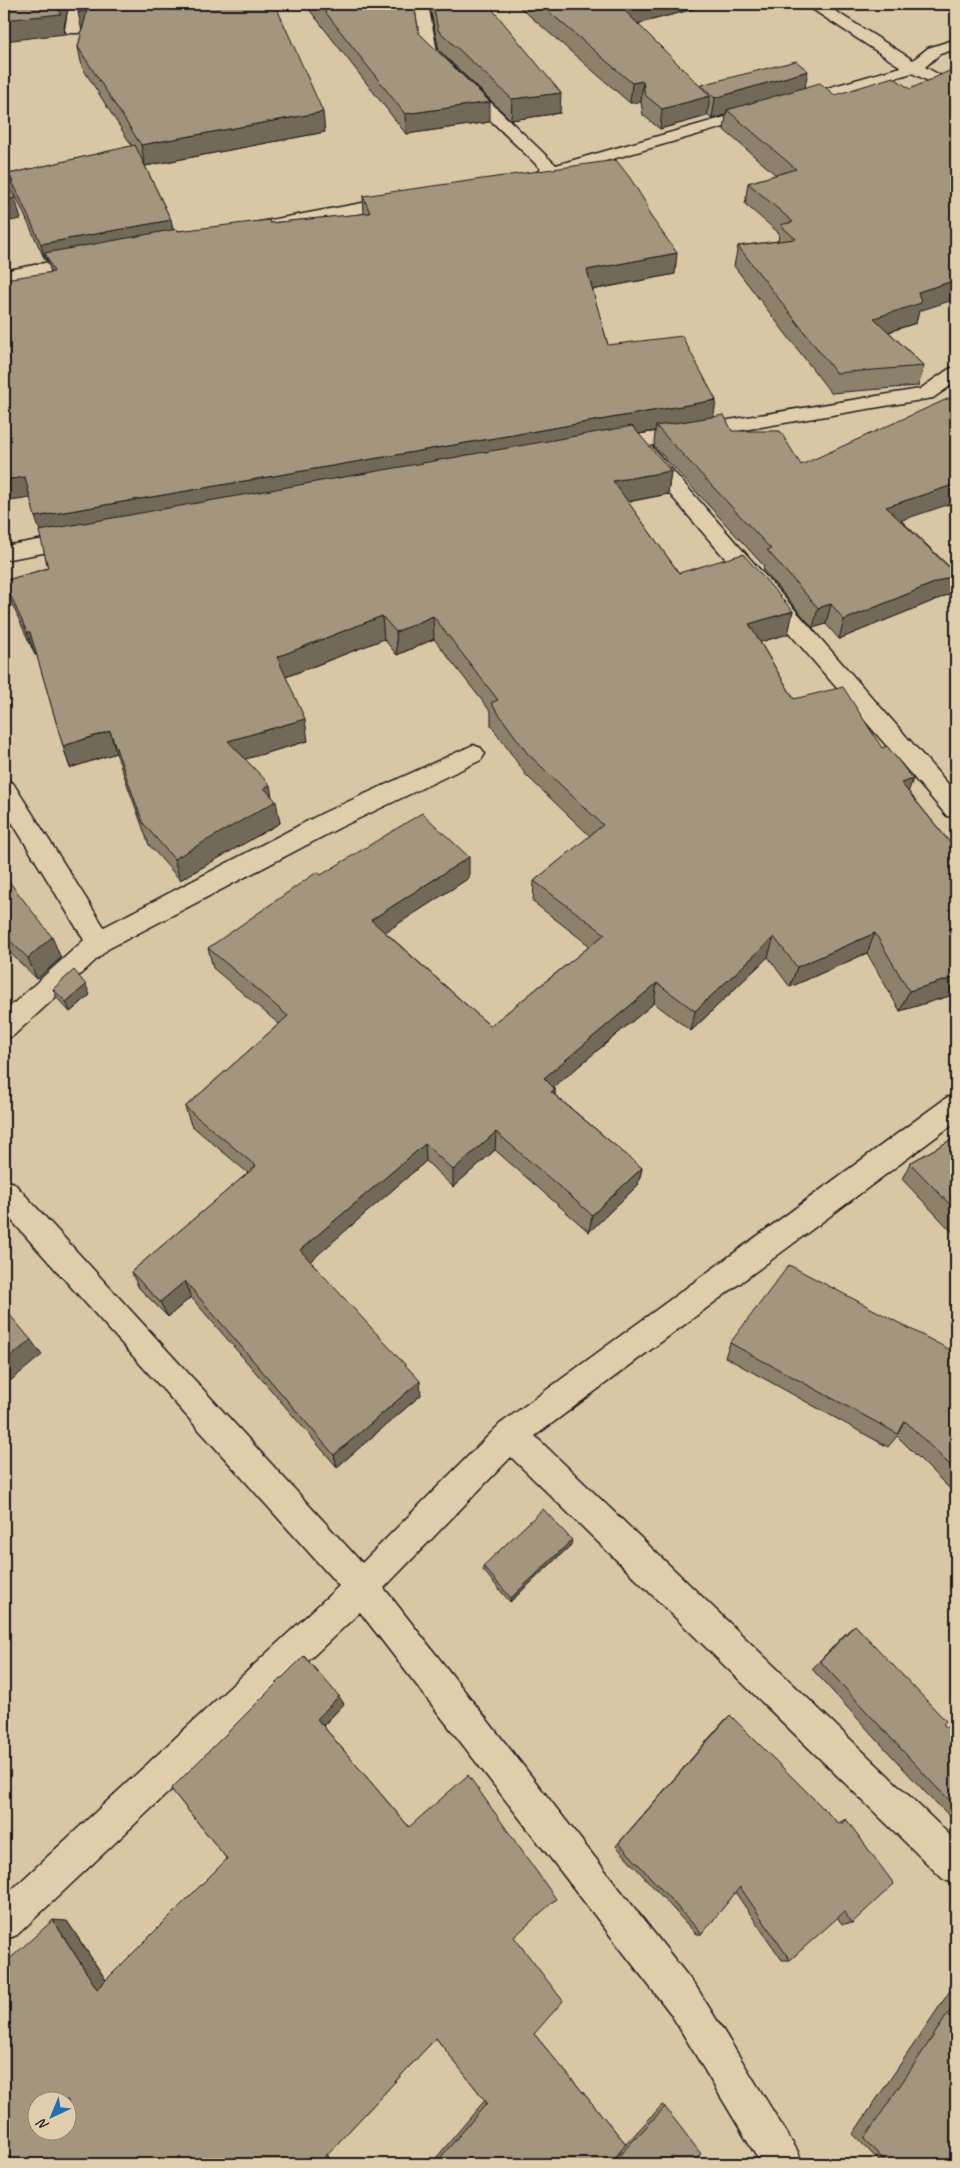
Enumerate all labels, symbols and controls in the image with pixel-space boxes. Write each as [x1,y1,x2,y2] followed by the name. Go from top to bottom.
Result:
[28,2090,78,2140] north arrow
[33,2114,52,2134] text: N

